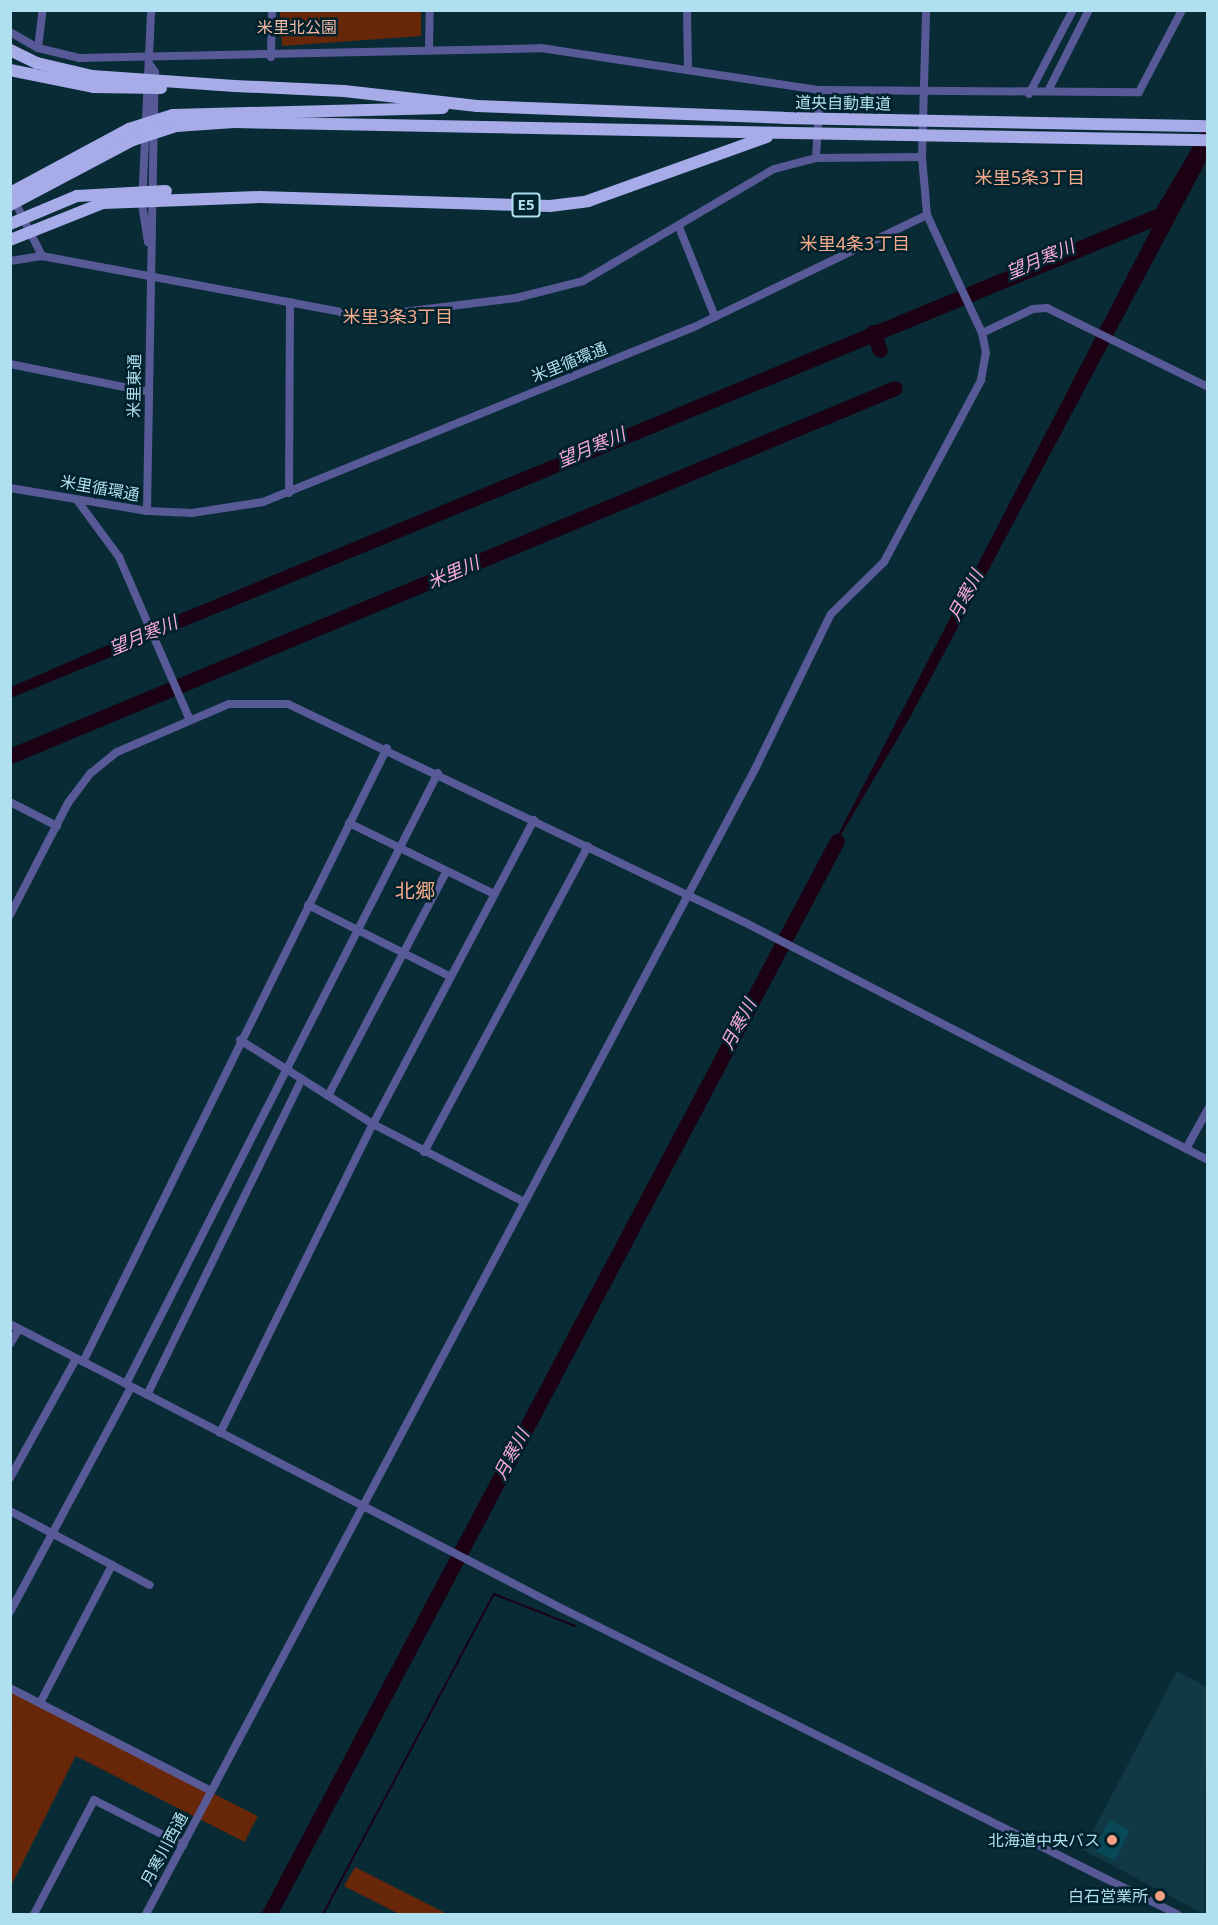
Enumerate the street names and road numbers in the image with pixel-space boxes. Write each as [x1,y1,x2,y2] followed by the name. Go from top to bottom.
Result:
[795,93,891,113] street label: 道央自動車道
[511,193,541,217] road number: E5
[528,338,610,386] street label: 米里循環通
[124,354,144,418] street label: 米里東通
[59,472,141,504] street label: 米里循環通
[137,1809,191,1889] street label: 月寒川西通

